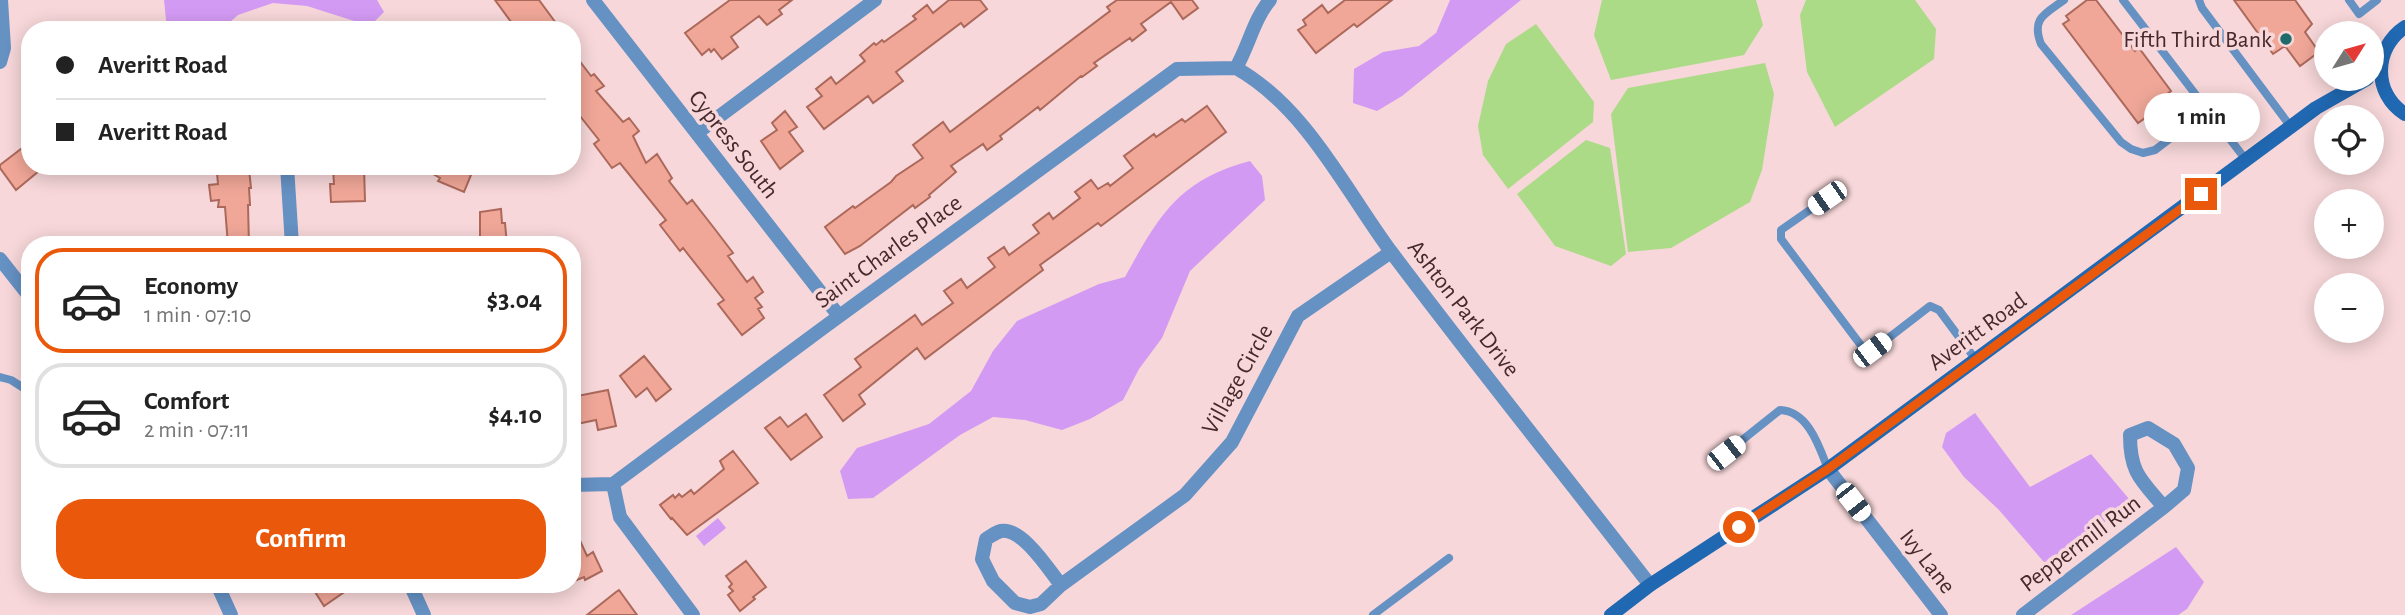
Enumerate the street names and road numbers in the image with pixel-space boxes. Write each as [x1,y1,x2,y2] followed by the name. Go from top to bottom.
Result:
[684,86,783,203] street label: Cypress South
[811,191,966,313] street label: Saint Charles Place
[1403,236,1524,381] street label: Ashton Park Drive
[1924,288,2031,375] street label: Averitt Road
[1198,321,1278,438] street label: Village Circle
[2016,491,2145,597] street label: Peppermill Run
[1895,525,1960,598] street label: Ivy Lane

